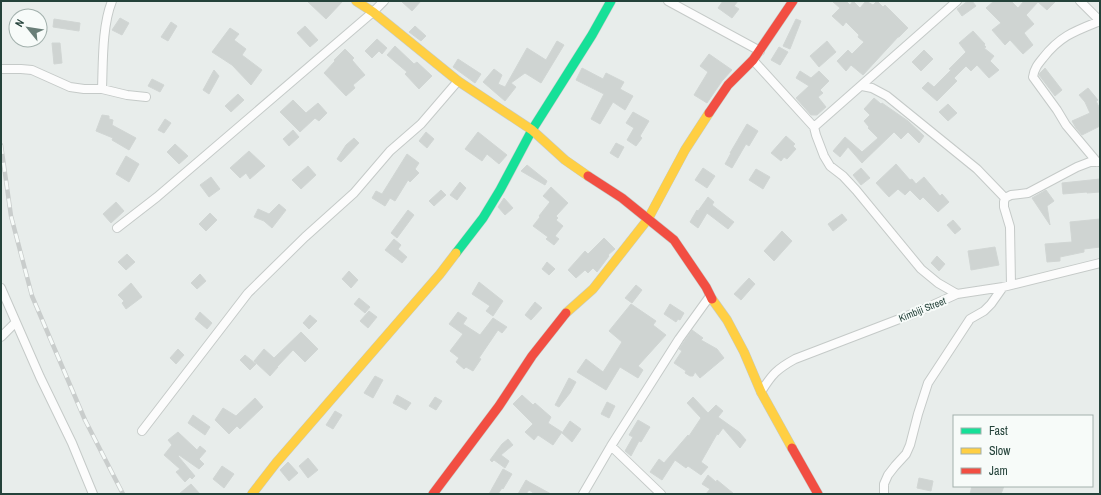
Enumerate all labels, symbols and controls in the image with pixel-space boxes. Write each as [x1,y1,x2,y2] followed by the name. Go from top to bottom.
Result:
[8,8,48,48] north arrow
[12,17,27,29] text: N
[897,294,948,325] street label: Kimbiji Street
[953,415,1093,487] legend
[989,423,1008,439] text: Fast
[989,443,1011,459] text: Slow
[989,463,1008,479] text: Jam

